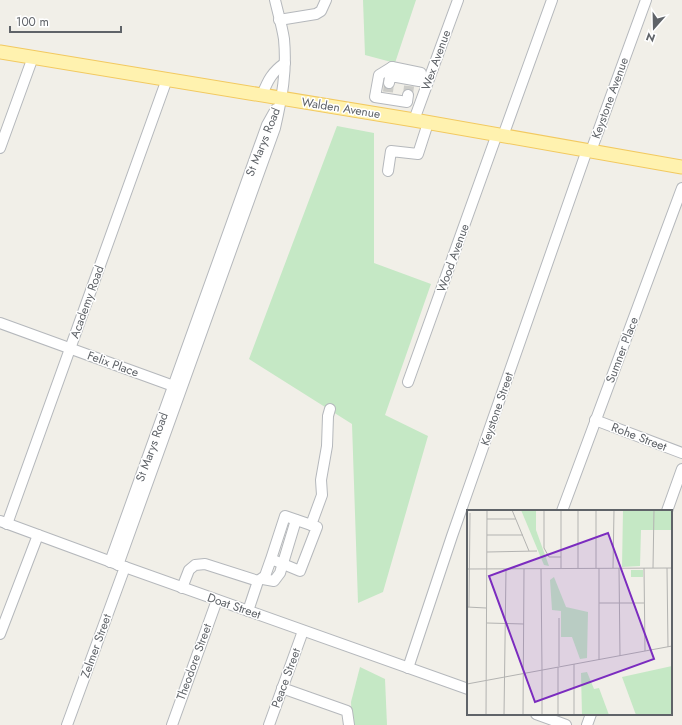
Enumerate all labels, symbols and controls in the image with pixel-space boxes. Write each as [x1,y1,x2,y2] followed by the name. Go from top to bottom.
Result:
[10,8,121,34] scale bar
[634,8,674,48] north arrow
[16,13,49,31] text: 100 m
[417,27,455,93] street label: Wex Avenue
[644,28,657,46] text: N
[587,55,633,141] street label: Keystone Avenue
[300,93,382,123] street label: Walden Avenue
[241,105,285,179] street label: St Marys Road
[432,221,474,295] street label: Wood Avenue
[65,263,109,341] street label: Academy Road
[601,314,643,386] street label: Sumner Place
[85,346,141,382] street label: Felix Place
[476,370,518,448] street label: Keystone Street
[131,410,173,484] street label: St Marys Road
[609,418,669,456] street label: Rohe Street
[467,510,672,715] inset map
[205,588,263,624] street label: Doat Street
[76,611,116,681] street label: Zelmer Street
[172,621,216,703] street label: Theodore Street
[267,646,305,710] street label: Peace Street

